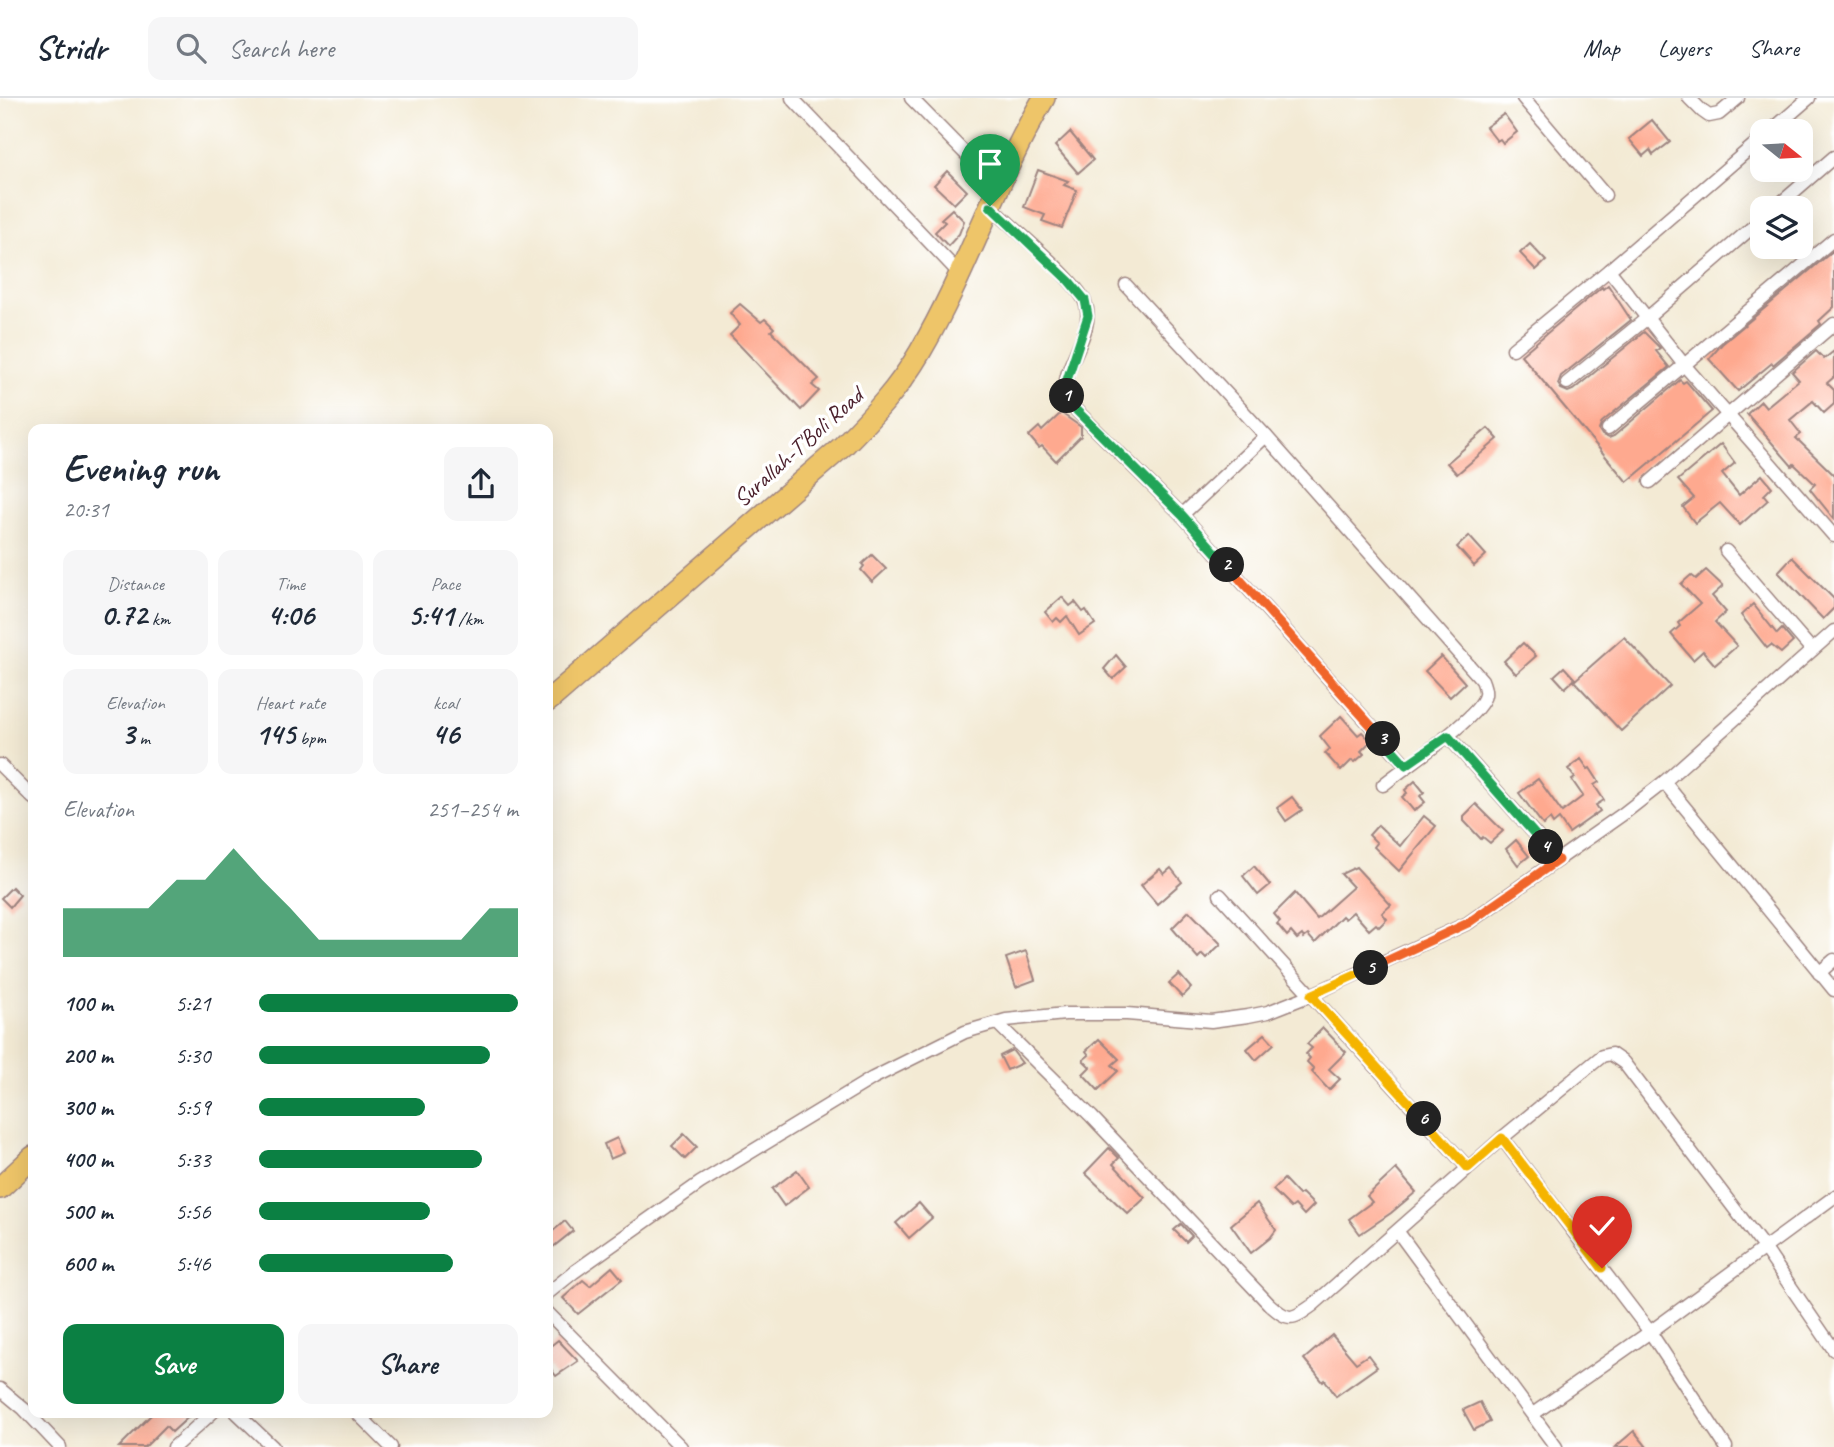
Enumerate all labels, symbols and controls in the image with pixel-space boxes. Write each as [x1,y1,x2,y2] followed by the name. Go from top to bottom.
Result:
[148,17,638,80] search box
[35,27,106,69] text: Stridr
[172,29,210,67] icon: search
[228,32,334,65] text: Search here
[1583,33,1620,63] text: Map
[1658,33,1711,63] text: Layers
[1749,33,1799,63] text: Share
[1750,119,1813,182] north arrow
[1750,119,1813,259] map controls
[960,134,1020,206] pin
[971,145,1009,183] icon: arrive
[1750,196,1813,259] button: layers
[727,378,872,513] street label: Surallah-T'Boli Road
[1050,378,1084,414] pin: 1
[1062,383,1071,407] text: 1
[63,445,219,492] text: Evening run
[444,447,518,521] button: share
[63,495,109,524] text: 20:31
[1210,547,1244,582] pin: 2
[1222,552,1231,576] text: 2
[107,572,164,596] text: Distance
[276,572,305,596] text: Time
[431,572,460,596] text: Pace
[101,596,147,634] text: 0.72
[267,596,314,634] text: 4:06
[408,596,454,634] text: 5:41
[147,607,170,631] text: km
[454,607,483,631] text: /km
[106,691,165,715] text: Elevation
[256,691,325,715] text: Heart rate
[433,691,458,715] text: kcal
[121,715,135,753] text: 3
[255,715,295,753] text: 145
[432,715,459,753] text: 46
[1366,722,1400,756] pin: 3
[135,726,150,750] text: m
[295,726,326,750] text: bpm
[1378,726,1387,750] text: 3
[63,795,134,824] text: Elevation
[427,795,518,824] text: 251–254 m
[1528,830,1564,864] pin: 4
[1541,834,1550,858] text: 4
[1354,950,1388,986] pin: 5
[1366,955,1375,979] text: 5
[63,989,113,1018] text: 100 m
[175,989,211,1018] text: 5:21
[63,1041,113,1070] text: 200 m
[175,1041,211,1070] text: 5:30
[63,1093,113,1122] text: 300 m
[175,1093,211,1122] text: 5:59
[1406,1102,1442,1136] pin: 6
[1419,1106,1428,1130] text: 6
[63,1145,113,1174] text: 400 m
[175,1145,211,1174] text: 5:33
[1572,1196,1632,1268] pin
[63,1197,112,1226] text: 500 m
[175,1197,211,1226] text: 5:56
[1583,1207,1621,1245] icon: check
[63,1249,113,1278] text: 600 m
[175,1249,211,1278] text: 5:46
[63,1324,284,1404] button: Save
[298,1324,518,1404] button: Share

